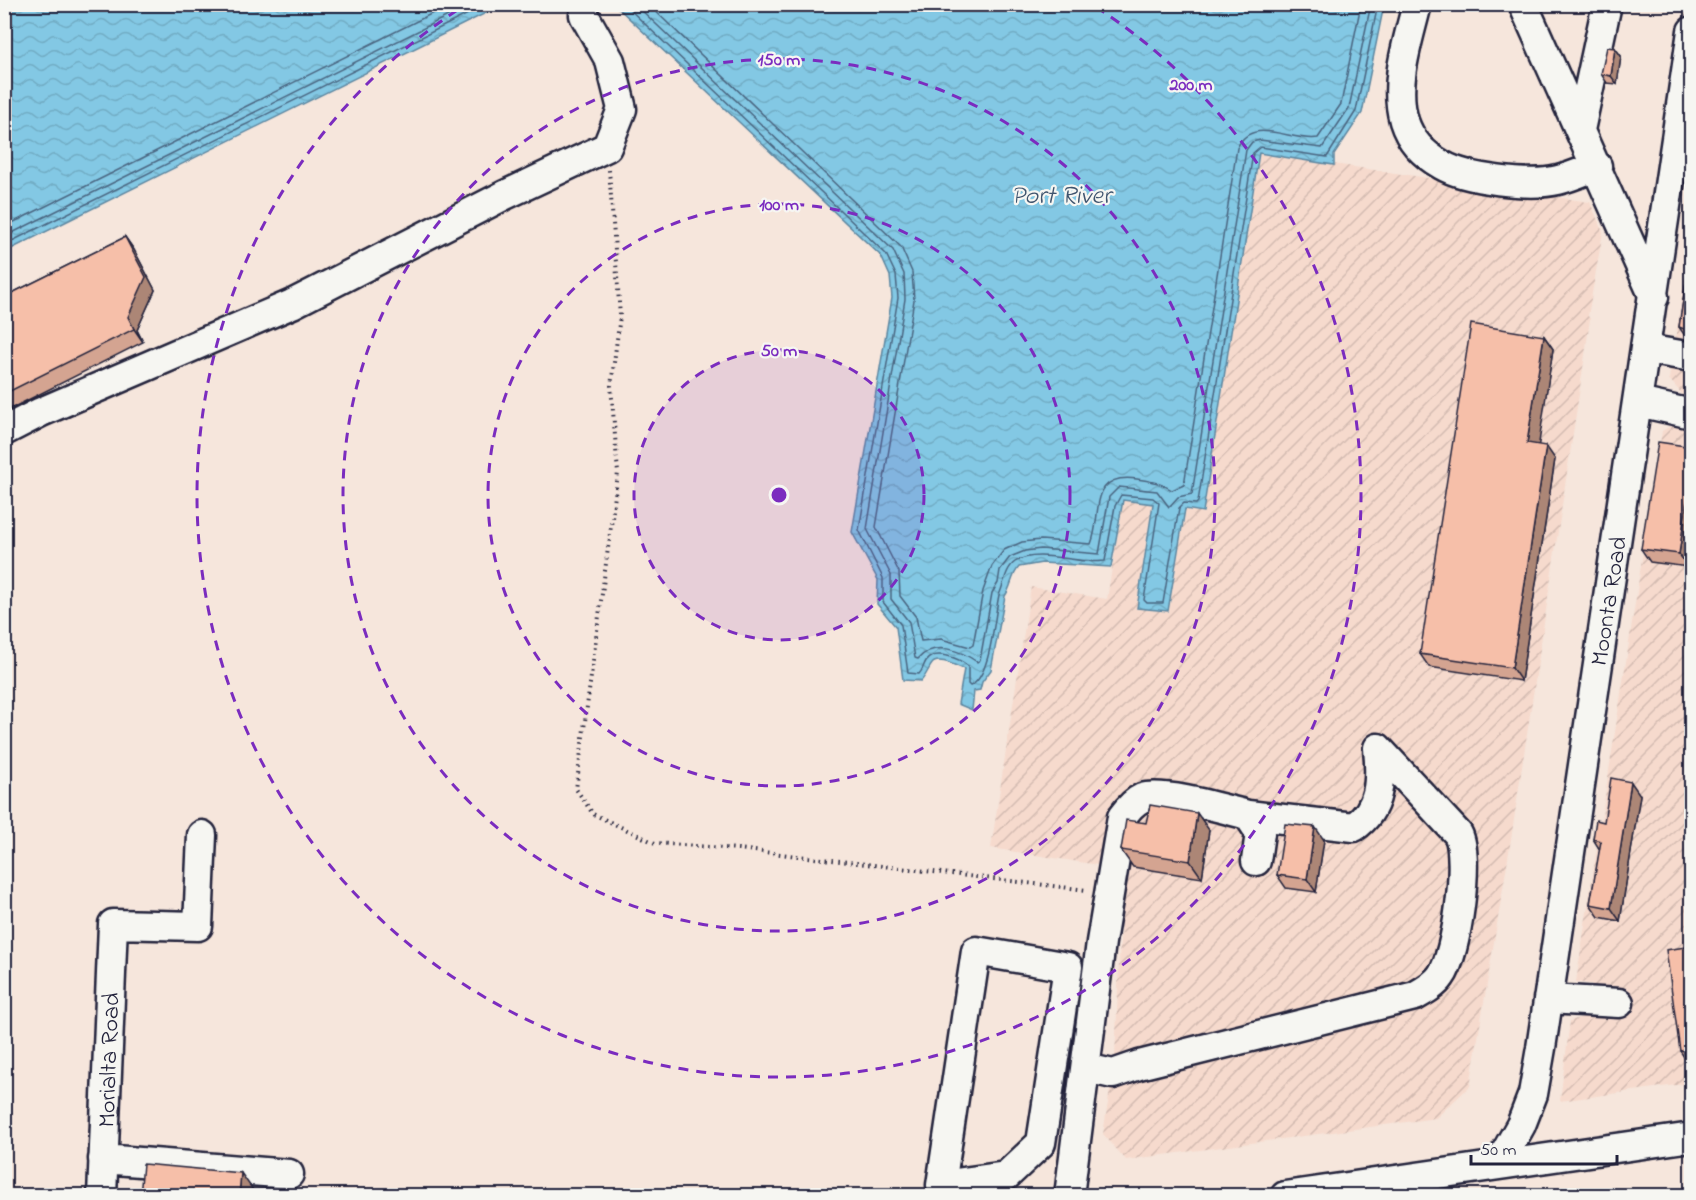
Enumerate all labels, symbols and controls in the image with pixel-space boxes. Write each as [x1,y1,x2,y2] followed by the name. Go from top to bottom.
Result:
[758,48,800,74] text: 150 m
[1169,73,1213,99] text: 200 m
[1011,178,1114,216] water label: Port River
[759,193,799,219] text: 100 m
[761,339,797,365] text: 50 m
[769,485,789,505] centre of rings
[1583,534,1638,669] street label: Moonta Road
[91,991,130,1128] street label: Morialta Road
[1471,1128,1616,1166] scale bar
[1480,1138,1517,1164] text: 50 m

